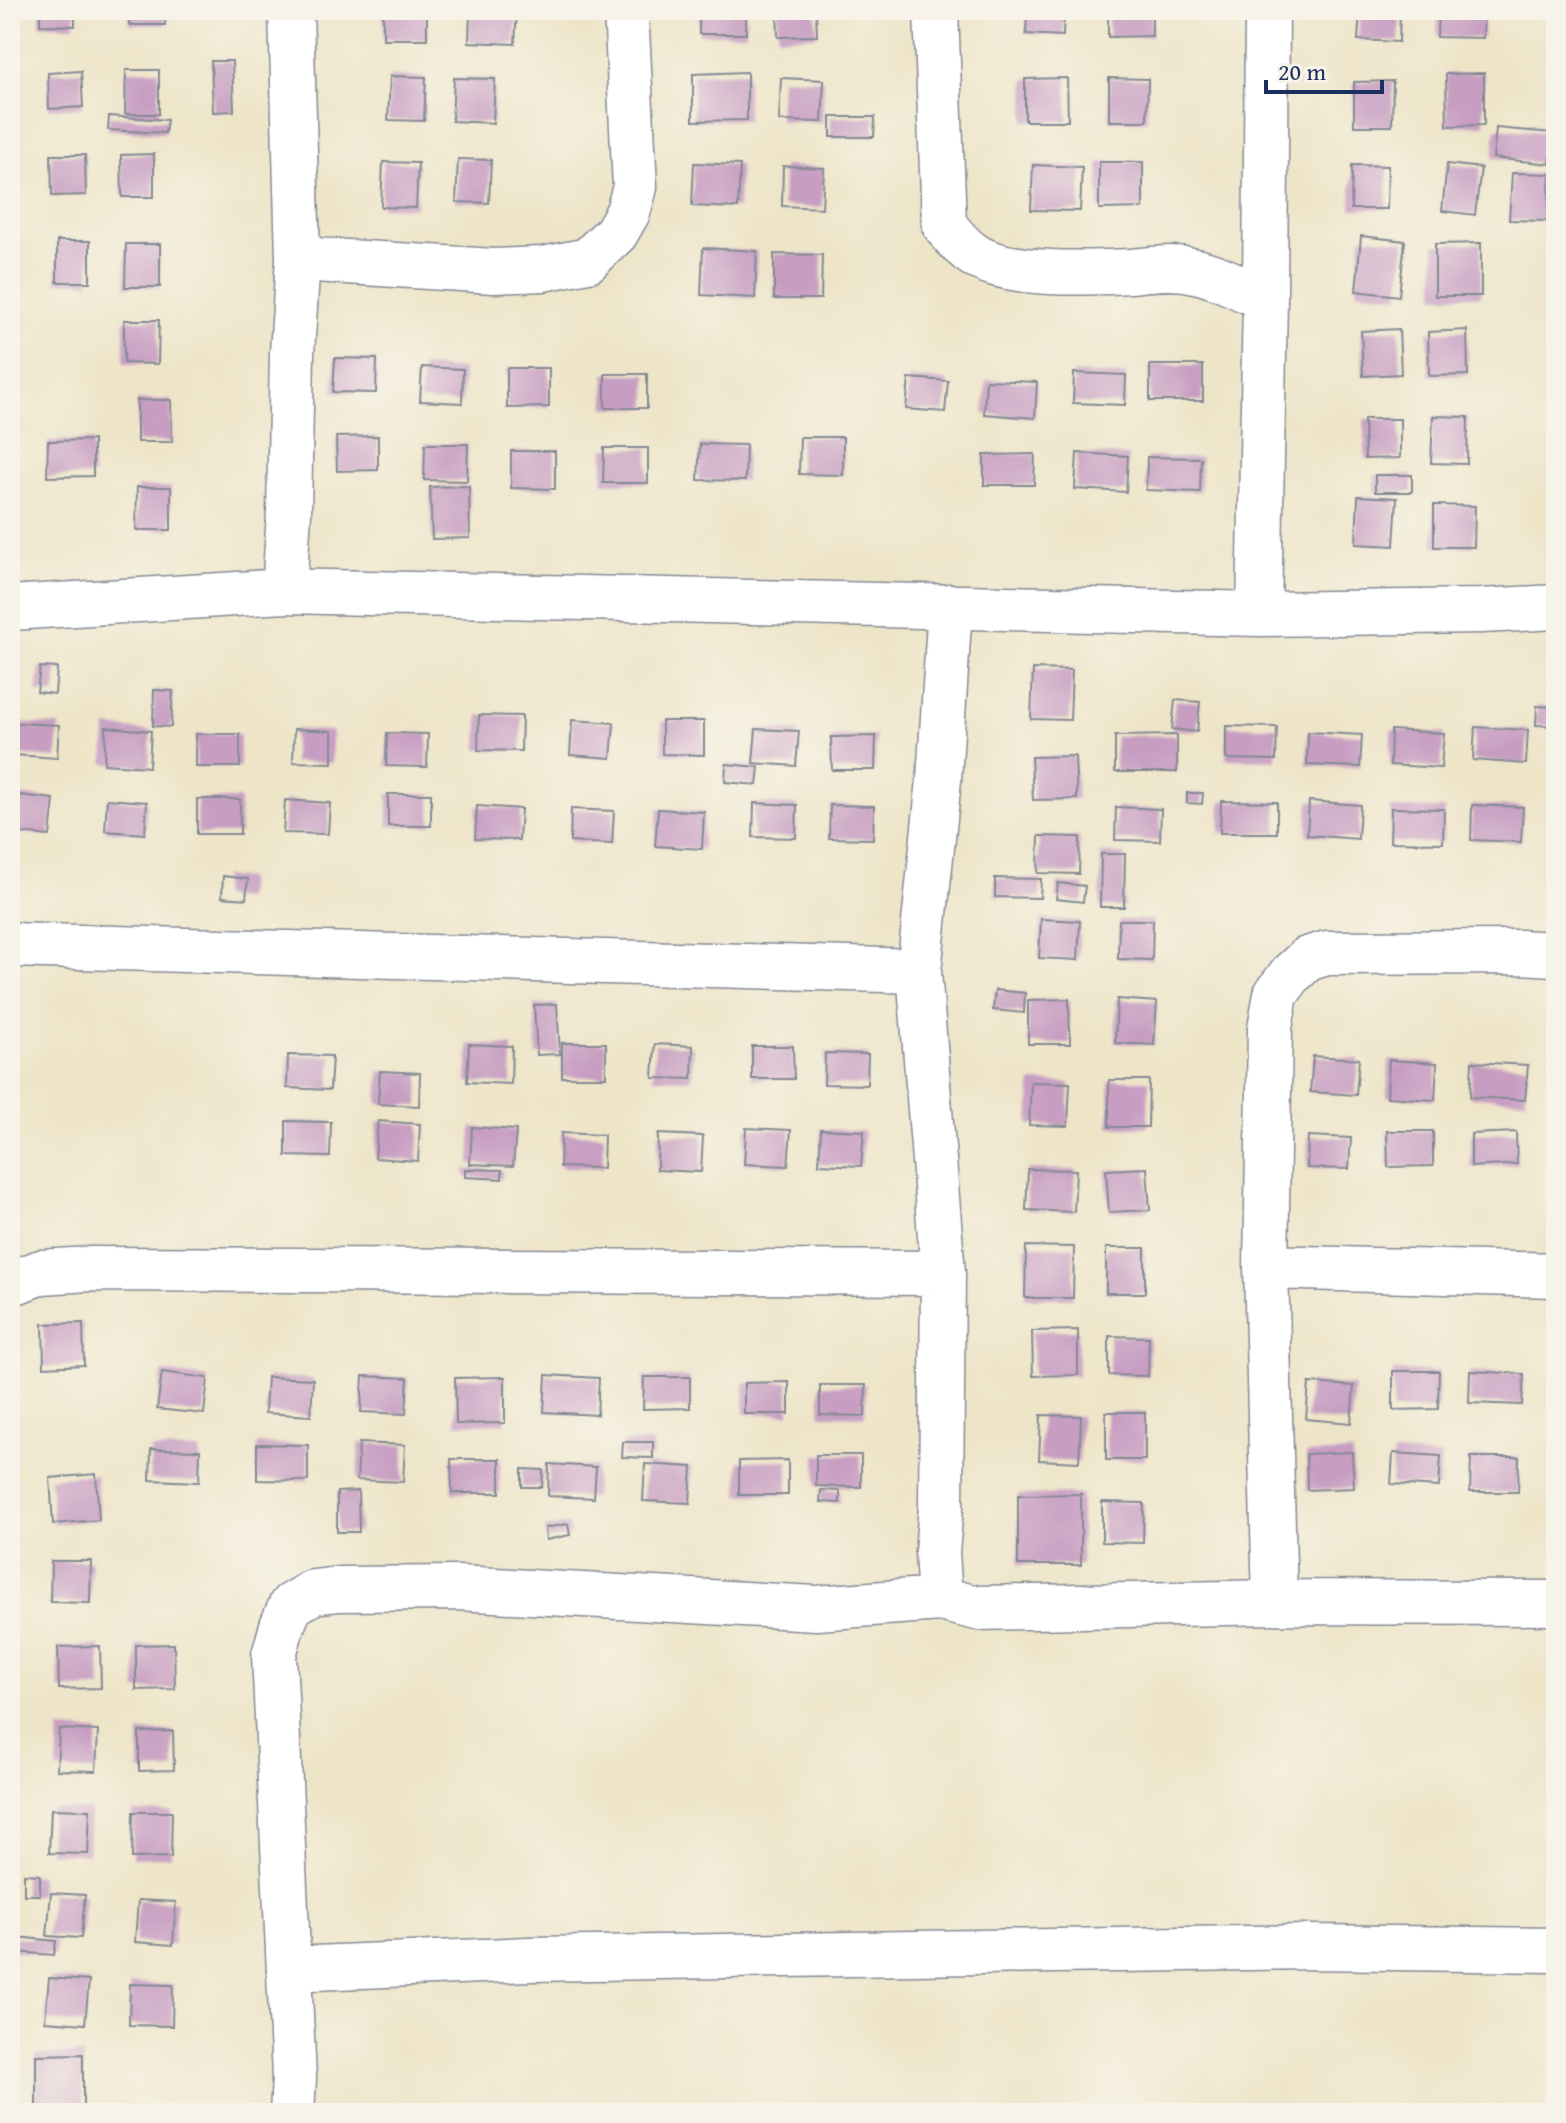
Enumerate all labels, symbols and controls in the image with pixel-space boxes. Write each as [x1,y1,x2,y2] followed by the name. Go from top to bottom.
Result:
[1266,44,1382,94] scale bar
[1278,54,1326,89] text: 20 m

